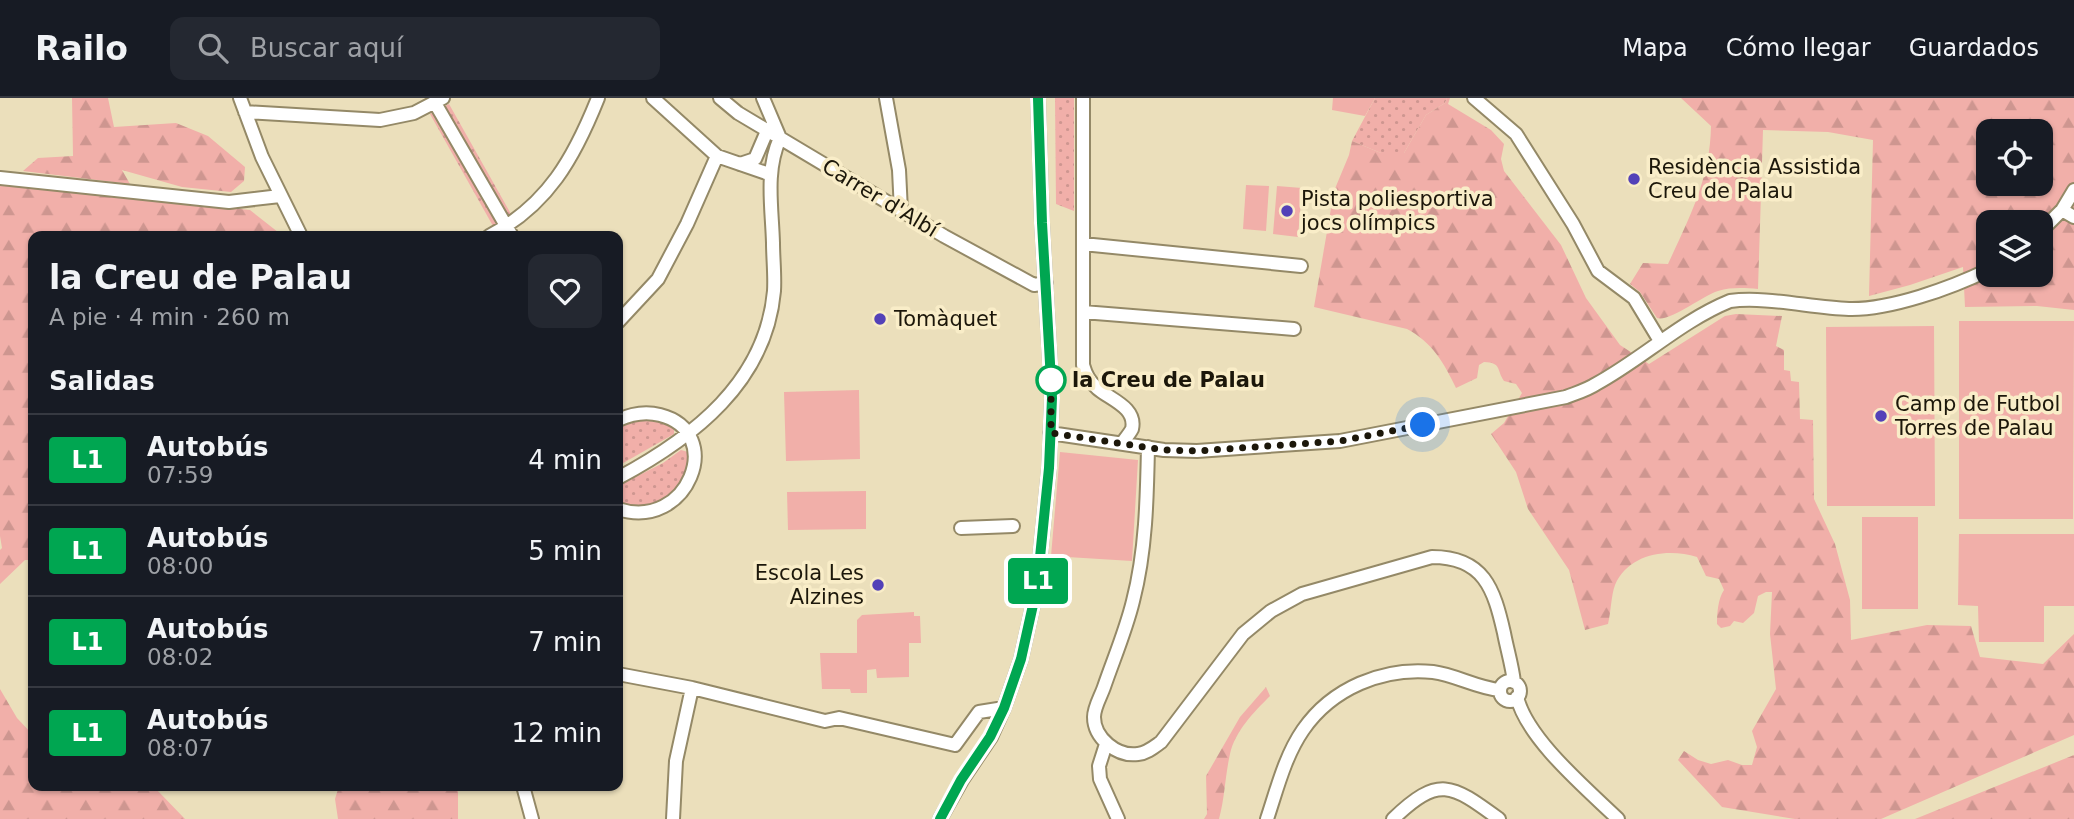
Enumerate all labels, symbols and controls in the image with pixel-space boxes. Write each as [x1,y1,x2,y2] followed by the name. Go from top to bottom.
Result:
[170,17,660,80] search box
[35,29,128,68] text: Railo
[194,29,232,67] icon: search
[250,33,403,63] text: Buscar aquí
[1622,34,1688,62] text: Mapa
[1726,34,1871,62] text: Cómo llegar
[1909,34,2039,62] text: Guardados
[1976,119,2053,287] map controls
[1976,119,2053,196] button: locate
[818,154,943,243] street label: Carrer d'Albí
[1648,155,1861,203] place label: Residència Assistida Creu de Palau
[1626,171,1642,187] marker: Residència Assistida Creu de Palau
[1300,187,1494,235] place label: Pista poliesportiva jocs olímpics
[1279,203,1295,219] marker: Pista poliesportiva jocs olímpics
[1976,210,2053,287] button: layers
[528,254,602,328] button: heart
[49,258,352,297] text: la Creu de Palau
[49,304,290,330] text: A pie · 4 min · 260 m
[893,307,997,331] place label: Tomàquet
[872,311,888,327] marker: Tomàquet
[1036,365,1066,395] marker: la Creu de Palau
[49,366,155,396] text: Salidas
[1072,368,1265,392] place label: la Creu de Palau
[1894,392,2060,440] place label: Camp de Futbol Torres de Palau
[1405,407,1440,442] your location
[1873,408,1889,424] marker: Camp de Futbol Torres de Palau
[147,432,269,462] text: Autobús
[528,445,602,475] text: 4 min
[72,446,104,474] text: L1
[147,462,213,488] text: 07:59
[147,523,269,553] text: Autobús
[528,536,602,566] text: 5 min
[72,537,104,565] text: L1
[147,553,213,579] text: 08:00
[1006,558,1070,604] line badge: L1
[755,561,864,609] place label: Escola Les Alzines
[1022,567,1054,595] text: L1
[870,577,886,593] marker: Escola Les Alzines
[147,614,269,644] text: Autobús
[528,627,602,657] text: 7 min
[72,628,104,656] text: L1
[147,644,213,670] text: 08:02
[147,705,269,735] text: Autobús
[512,718,602,748] text: 12 min
[72,719,104,747] text: L1
[147,735,213,761] text: 08:07

